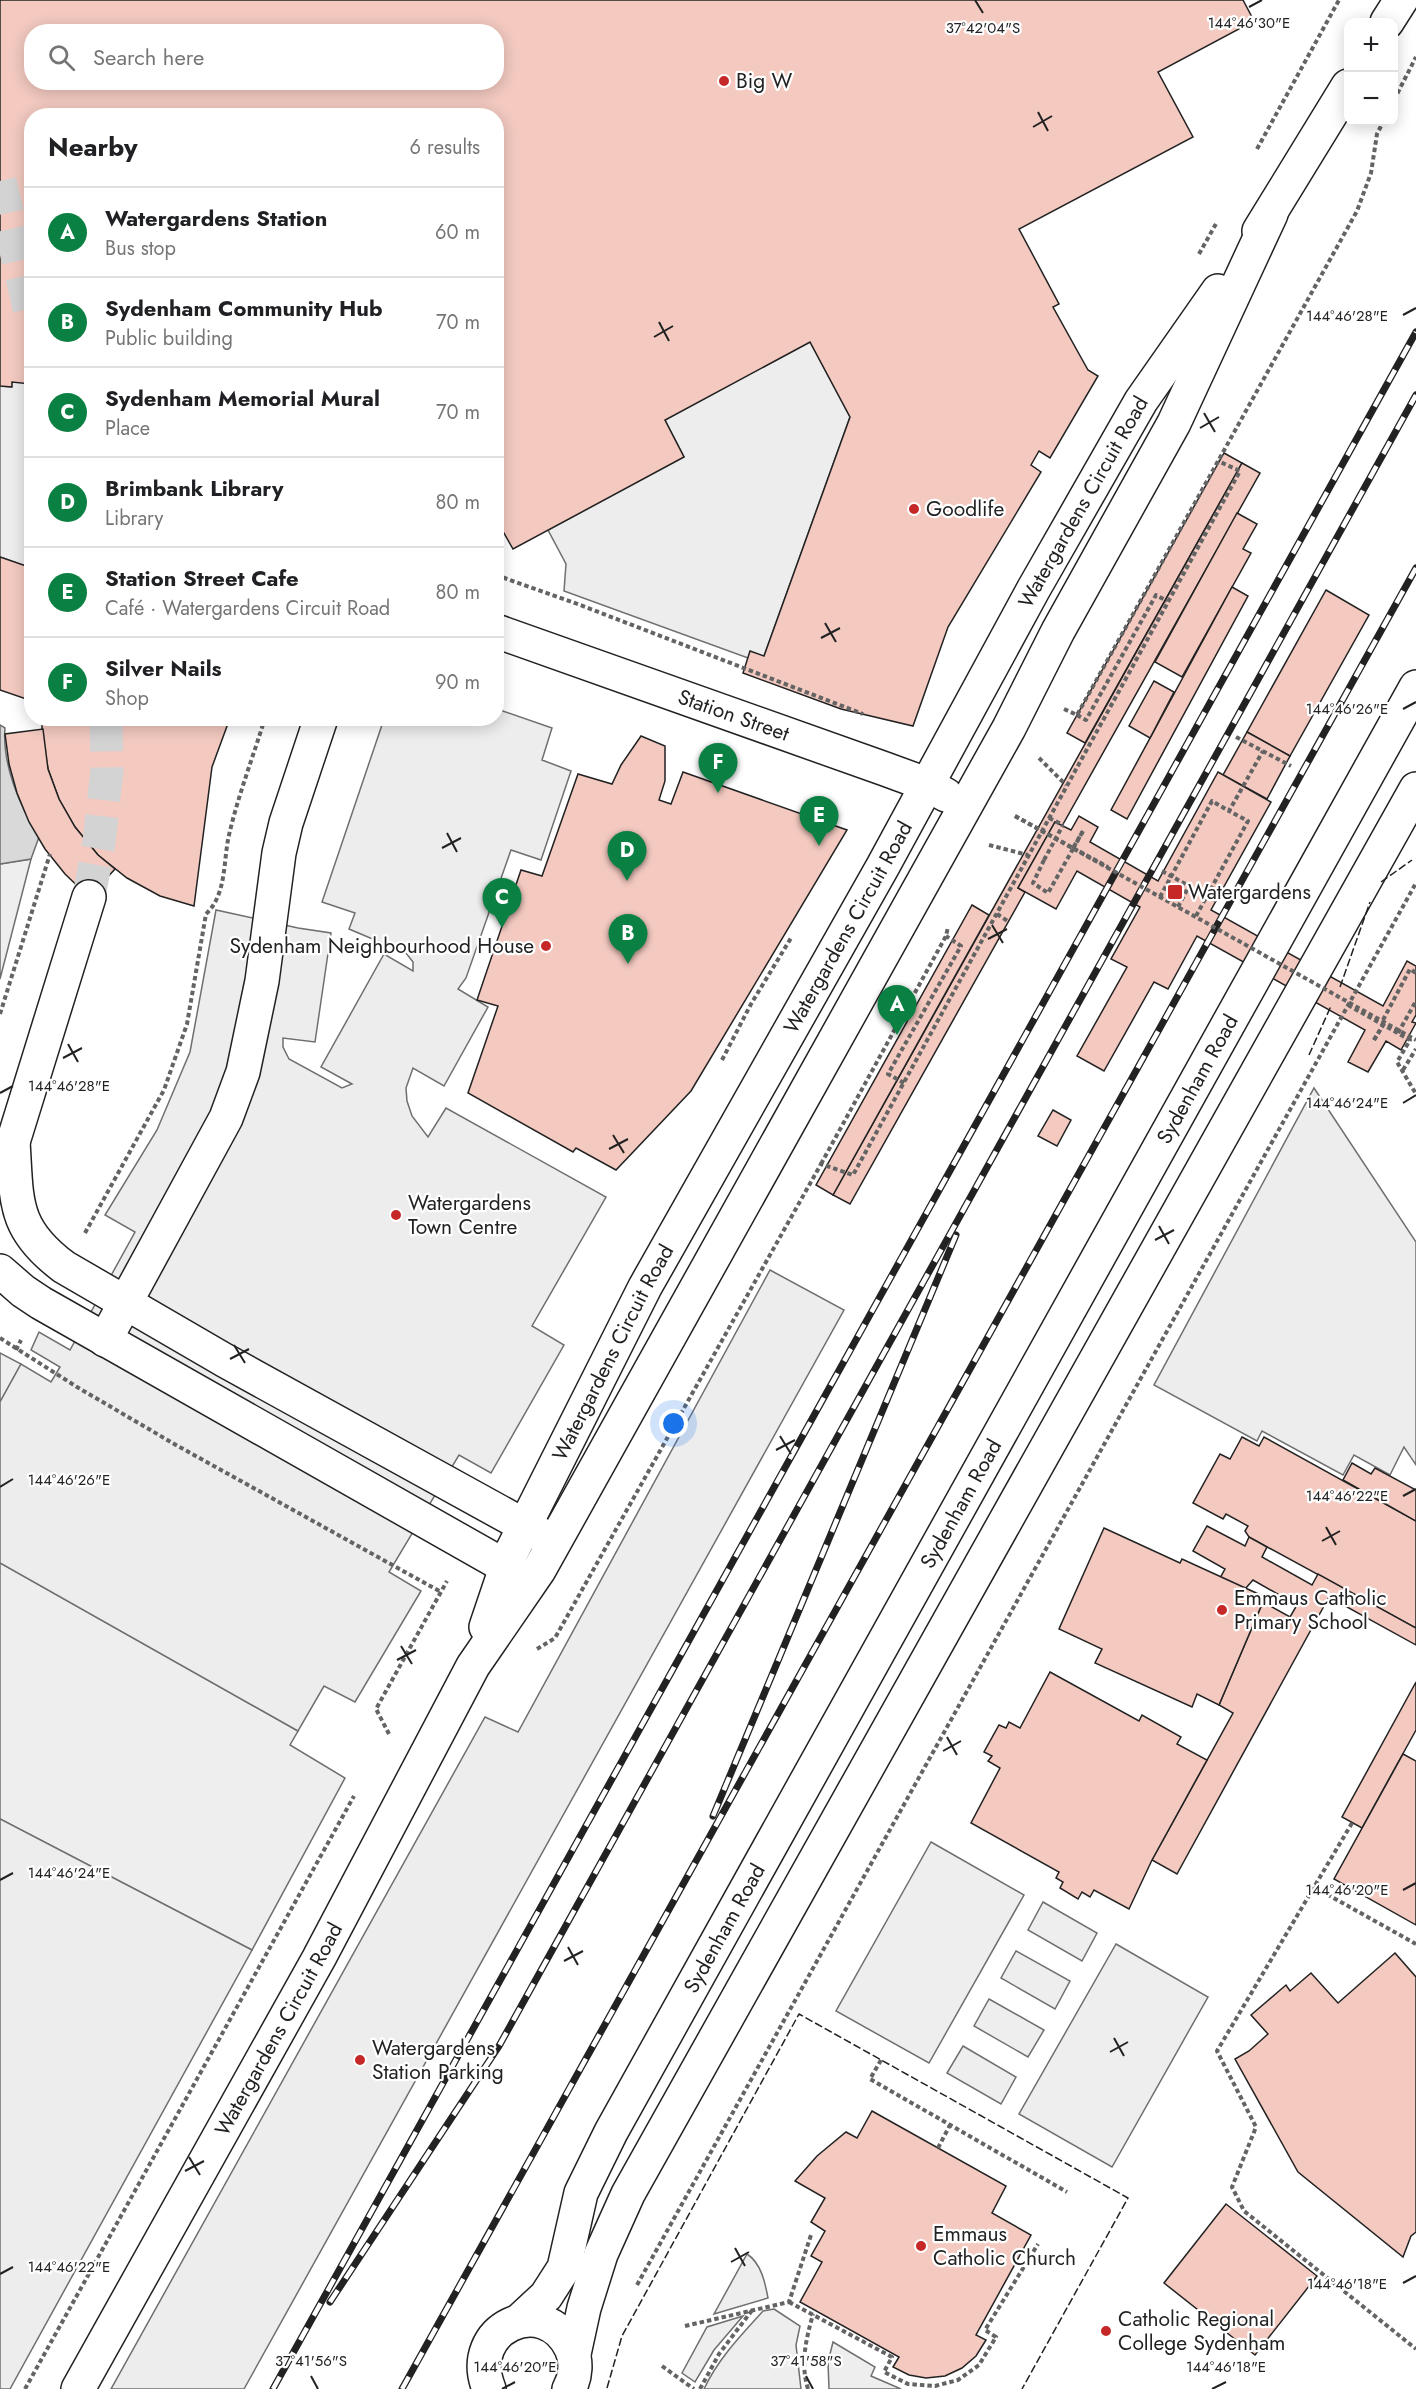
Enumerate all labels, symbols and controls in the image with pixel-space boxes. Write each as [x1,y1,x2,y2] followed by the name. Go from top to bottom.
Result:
[1208,12,1290,34] text: 144°46'30"E
[946,17,1020,39] text: 37°42'04"S
[1344,18,1398,126] map controls
[1344,18,1398,72] button: +
[24,24,504,90] search box
[45,41,78,74] icon: search
[93,41,204,73] text: Search here
[736,66,792,96] place label: Big W
[1344,72,1398,126] button: −
[717,74,731,88] marker: Big W
[48,128,137,166] text: Nearby
[410,133,480,162] text: 6 results
[105,202,328,234] text: Watergardens Station
[60,218,75,247] text: A
[435,218,480,247] text: 60 m
[105,234,176,263] text: Bus stop
[105,292,383,324] text: Sydenham Community Hub
[1306,305,1388,327] text: 144°46'28"E
[61,308,74,337] text: B
[436,308,480,337] text: 70 m
[105,324,233,353] text: Public building
[105,382,380,414] text: Sydenham Memorial Mural
[1011,391,1156,613] street label: Watergardens Circuit Road
[60,398,75,427] text: C
[436,398,480,427] text: 70 m
[105,414,150,443] text: Place
[105,472,283,504] text: Brimbank Library
[60,488,75,517] text: D
[435,488,480,517] text: 80 m
[926,494,1004,524] place label: Goodlife
[907,502,921,516] marker: Goodlife
[105,504,163,533] text: Library
[105,562,299,594] text: Station Street Cafe
[61,578,74,607] text: E
[435,578,480,607] text: 80 m
[105,594,390,623] text: Café · Watergardens Circuit Road
[105,652,222,684] text: Silver Nails
[62,668,73,697] text: F
[435,668,480,697] text: 90 m
[674,682,793,749] street label: Station Street
[105,684,149,713] text: Shop
[1306,698,1388,720] text: 144°46'26"E
[698,744,738,793] pin: F
[800,796,838,846] pin: E
[776,816,920,1039] street label: Watergardens Circuit Road
[608,832,646,881] pin: D
[1188,877,1311,907] place label: Watergardens
[482,878,522,928] pin: C
[1166,883,1184,901] marker: Watergardens
[608,914,648,964] pin: B
[229,931,534,961] place label: Sydenham Neighbourhood House
[539,939,553,953] marker: Sydenham Neighbourhood House
[878,986,916,1035] pin: A
[1149,1009,1246,1149] street label: Sydenham Road
[28,1075,110,1097] text: 144°46'28"E
[1306,1092,1388,1114] text: 144°46'24"E
[408,1188,531,1242] place label: Watergardens Town Centre
[389,1208,403,1222] marker: Watergardens Town Centre
[545,1239,681,1466] street label: Watergardens Circuit Road
[659,1409,688,1438] your location
[913,1434,1009,1574] street label: Sydenham Road
[28,1469,110,1491] text: 144°46'26"E
[1306,1485,1388,1507] text: 144°46'22"E
[1234,1583,1387,1637] place label: Emmaus Catholic Primary School
[1215,1603,1229,1617] marker: Emmaus Catholic Primary School
[676,1858,773,1999] street label: Sydenham Road
[28,1862,110,1884] text: 144°46'24"E
[1306,1879,1388,1901] text: 144°46'20"E
[208,1917,350,2141] street label: Watergardens Circuit Road
[372,2033,504,2087] place label: Watergardens Station Parking
[353,2053,367,2067] marker: Watergardens Station Parking
[933,2219,1076,2273] place label: Emmaus Catholic Church
[914,2239,928,2253] marker: Emmaus Catholic Church
[28,2256,110,2278] text: 144°46'22"E
[1307,2273,1387,2295] text: 144°46'18"E
[1118,2304,1285,2358] place label: Catholic Regional College Sydenham
[1099,2324,1113,2338] marker: Catholic Regional College Sydenham
[275,2350,347,2372] text: 37°41'56"S
[770,2350,842,2372] text: 37°41'58"S
[474,2356,556,2378] text: 144°46'20"E
[1186,2356,1266,2378] text: 144°46'18"E

